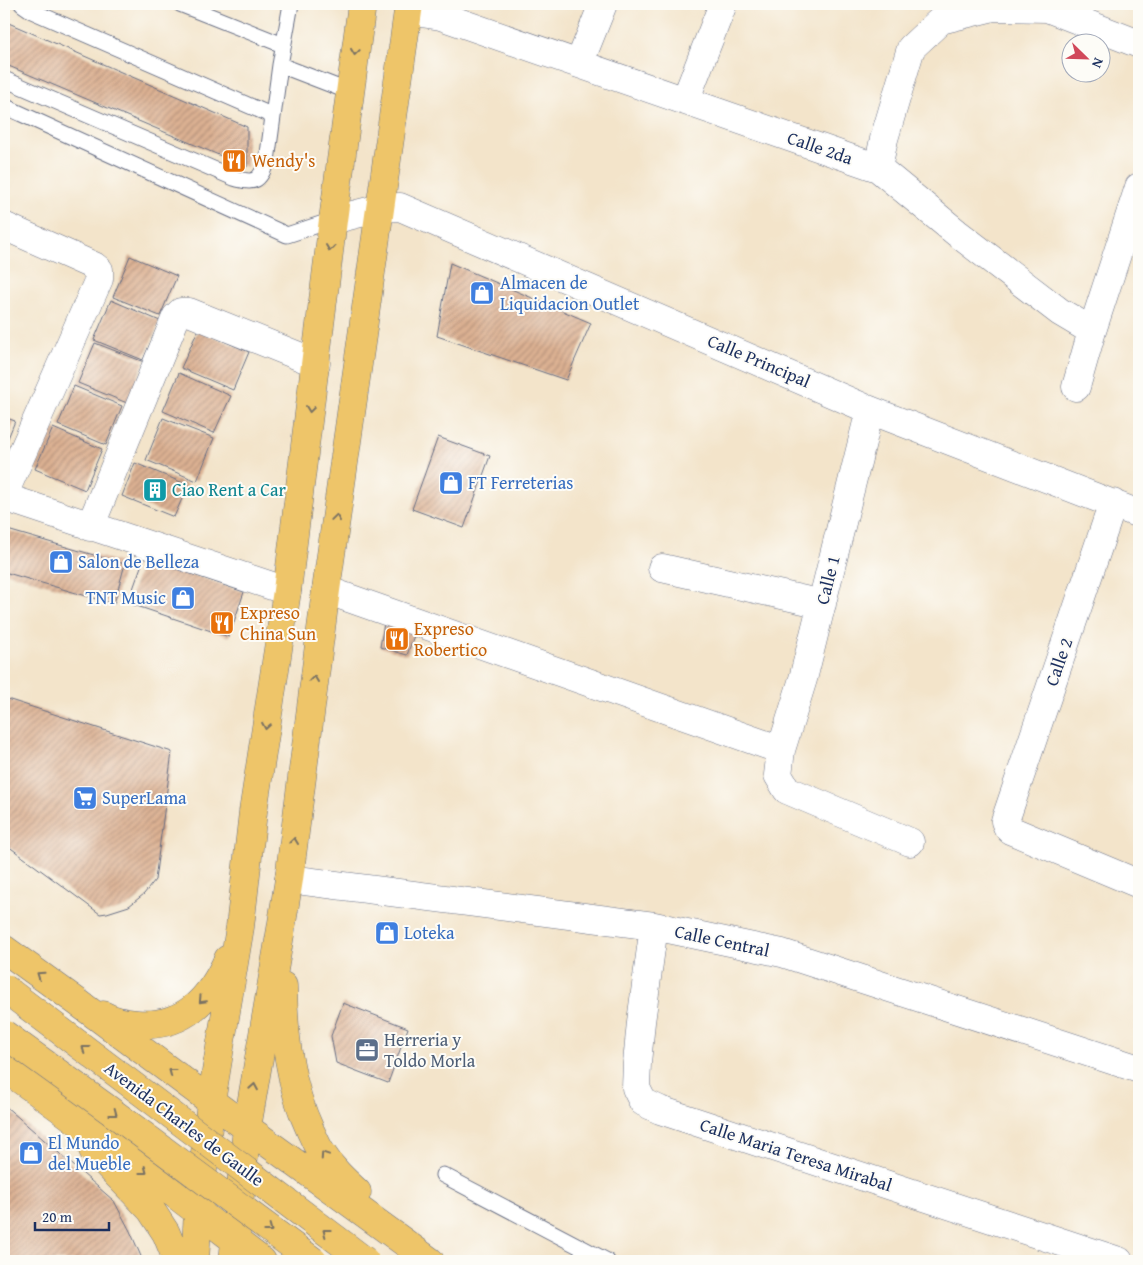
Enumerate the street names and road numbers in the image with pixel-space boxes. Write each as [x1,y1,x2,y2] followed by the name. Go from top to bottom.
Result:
[784,124,857,171] street label: Calle 2da
[704,327,815,394] street label: Calle Principal
[808,553,847,607] street label: Calle 1
[1038,634,1079,690] street label: Calle 2
[672,917,772,964] street label: Calle Central
[99,1054,270,1193] street label: Avenida Charles de Gaulle
[697,1111,896,1198] street label: Calle Maria Teresa Mirabal

